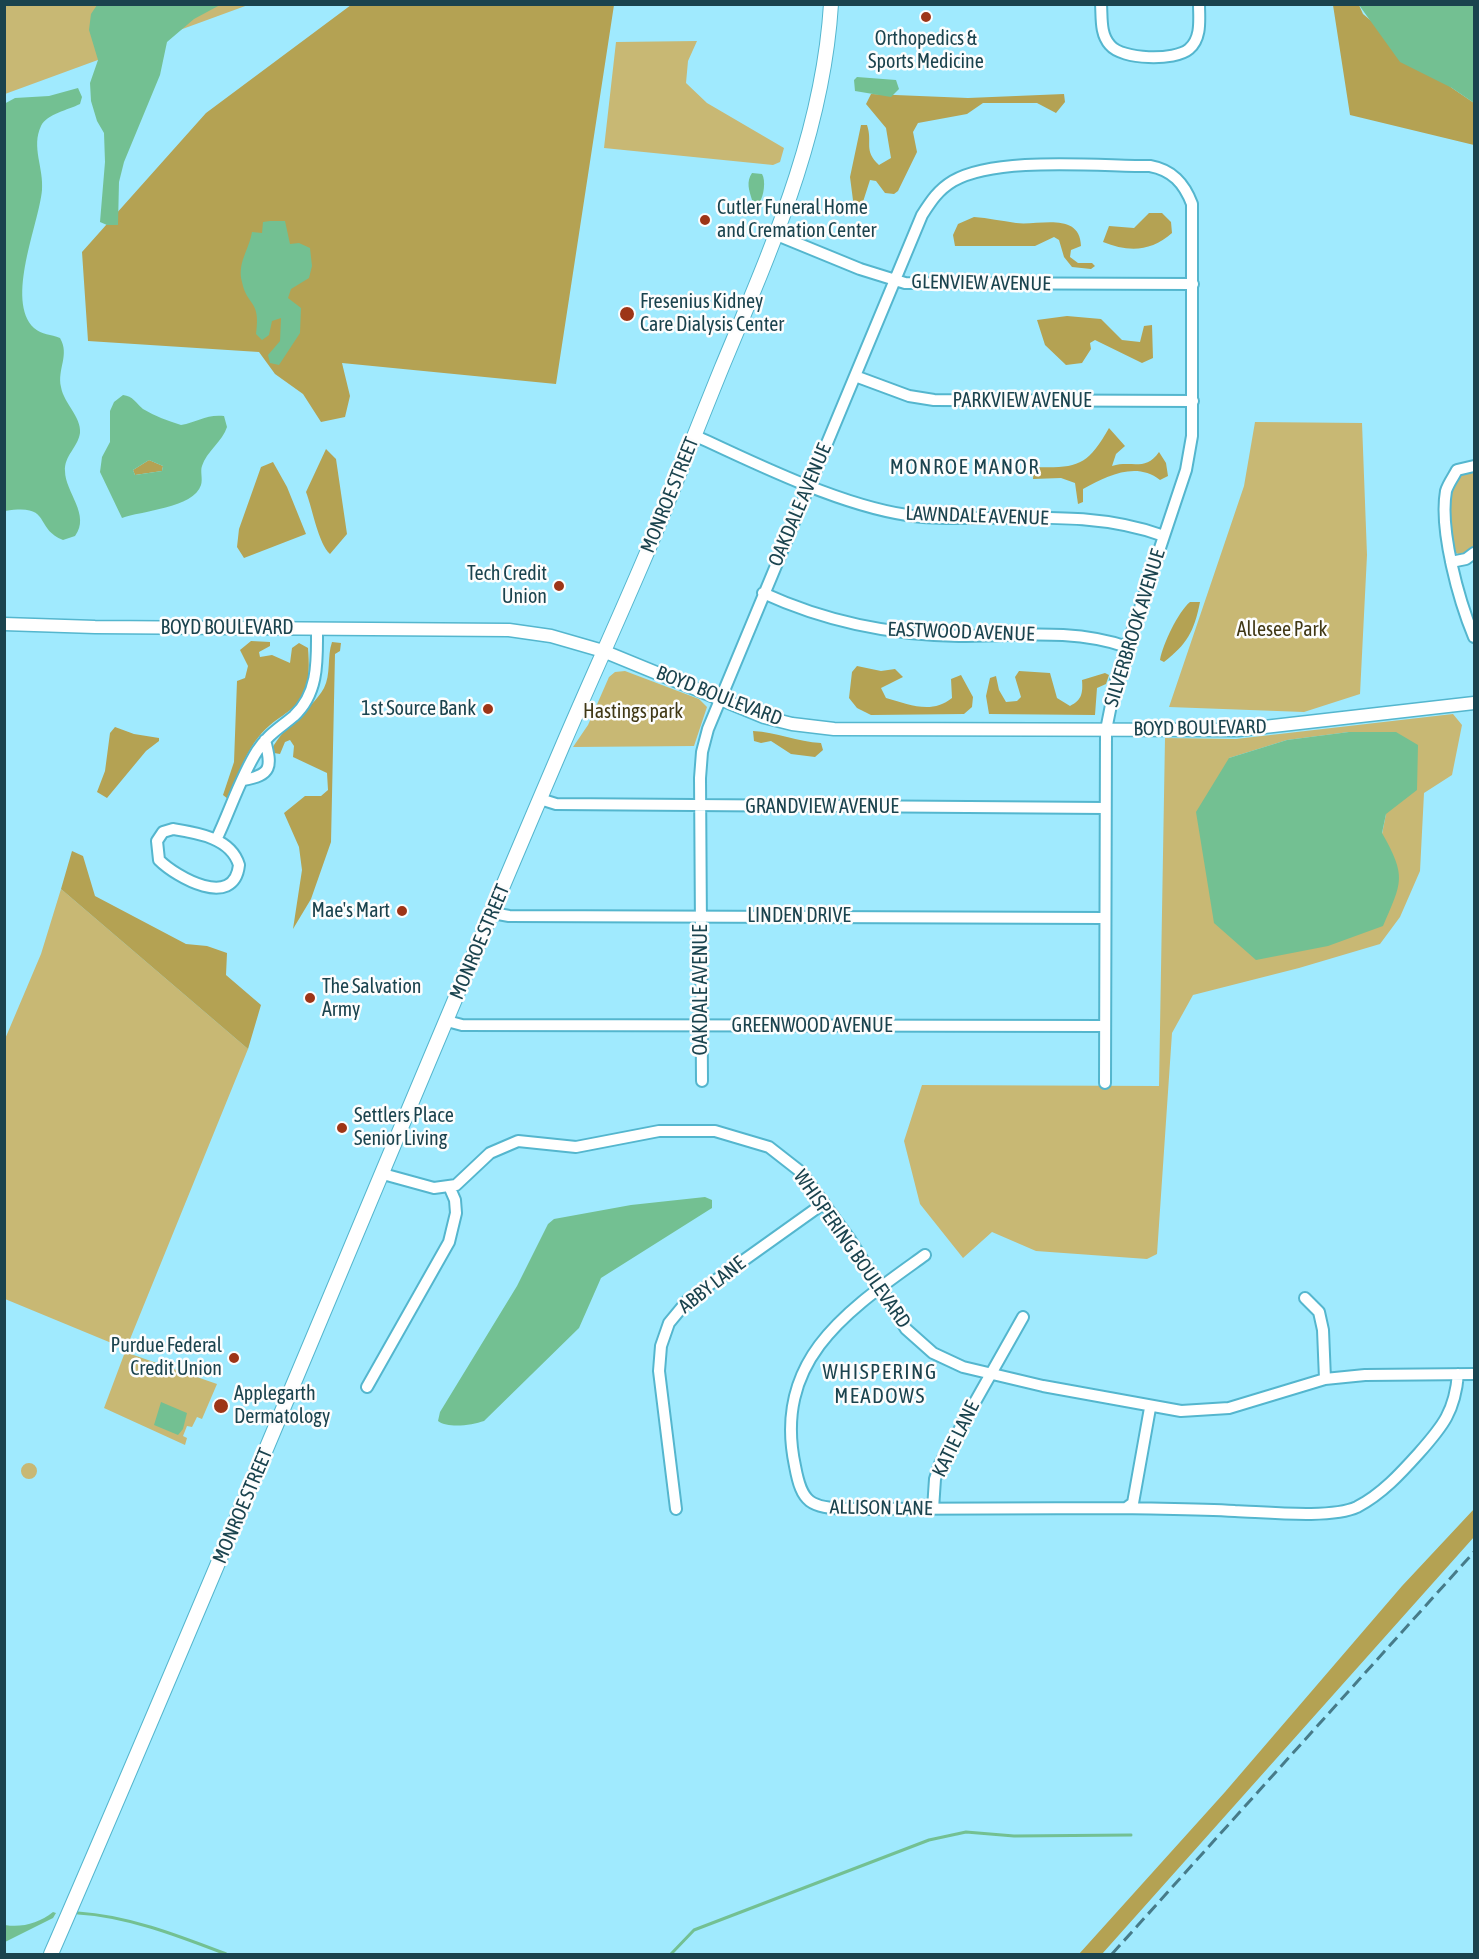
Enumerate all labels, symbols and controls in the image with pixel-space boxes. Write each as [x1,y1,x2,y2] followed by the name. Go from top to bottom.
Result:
[919,10,933,24] marker: Orthopedics & Sports Medicine
[868,27,984,74] place label: Orthopedics & Sports Medicine
[717,196,876,243] place label: Cutler Funeral Home and Cremation Center
[698,213,712,227] marker: Cutler Funeral Home and Cremation Center
[911,270,1051,296] street label: GLENVIEW AVENUE
[640,290,784,337] place label: Fresenius Kidney Care Dialysis Center
[618,305,636,323] marker: Fresenius Kidney Care Dialysis Center
[952,389,1092,413] street label: PARKVIEW AVENUE
[636,434,704,556] street label: MONROE STREET
[763,440,837,570] street label: OAKDALE AVENUE
[890,454,1040,480] district label: MONROE MANOR
[905,502,1049,530] street label: LAWNDALE AVENUE
[1100,546,1170,710] street label: SILVERBROOK AVENUE
[467,562,547,609] place label: Tech Credit Union
[552,579,566,593] marker: Tech Credit Union
[160,616,294,640] street label: BOYD BOULEVARD
[887,617,1035,647] street label: EASTWOOD AVENUE
[1237,618,1327,642] park label: Allesee Park
[653,661,785,731] street label: BOYD BOULEVARD
[361,697,476,721] place label: 1st Source Bank
[583,700,683,724] park label: Hastings park
[481,702,495,716] marker: 1st Source Bank
[1133,715,1267,741] street label: BOYD BOULEVARD
[745,795,899,819] street label: GRANDVIEW AVENUE
[445,881,515,1003] street label: MONROE STREET
[312,899,390,923] place label: Mae's Mart
[395,904,409,918] marker: Mae's Mart
[747,904,851,928] street label: LINDEN DRIVE
[689,924,713,1056] street label: OAKDALE AVENUE
[322,975,421,1022] place label: The Salvation Army
[303,991,317,1005] marker: The Salvation Army
[732,1014,892,1038] street label: GREENWOOD AVENUE
[354,1104,454,1151] place label: Settlers Place Senior Living
[335,1121,349,1135] marker: Settlers Place Senior Living
[788,1165,916,1333] street label: WHISPERING BOULEVARD
[674,1251,750,1319] street label: ABBY LANE
[110,1334,222,1381] place label: Purdue Federal Credit Union
[227,1351,241,1365] marker: Purdue Federal Credit Union
[822,1359,938,1409] district label: WHISPERING MEADOWS
[234,1382,330,1429] place label: Applegarth Dermatology
[212,1397,230,1415] marker: Applegarth Dermatology
[927,1397,985,1481] street label: KATIE LANE
[208,1445,278,1567] street label: MONROE STREET
[829,1495,933,1521] street label: ALLISON LANE

